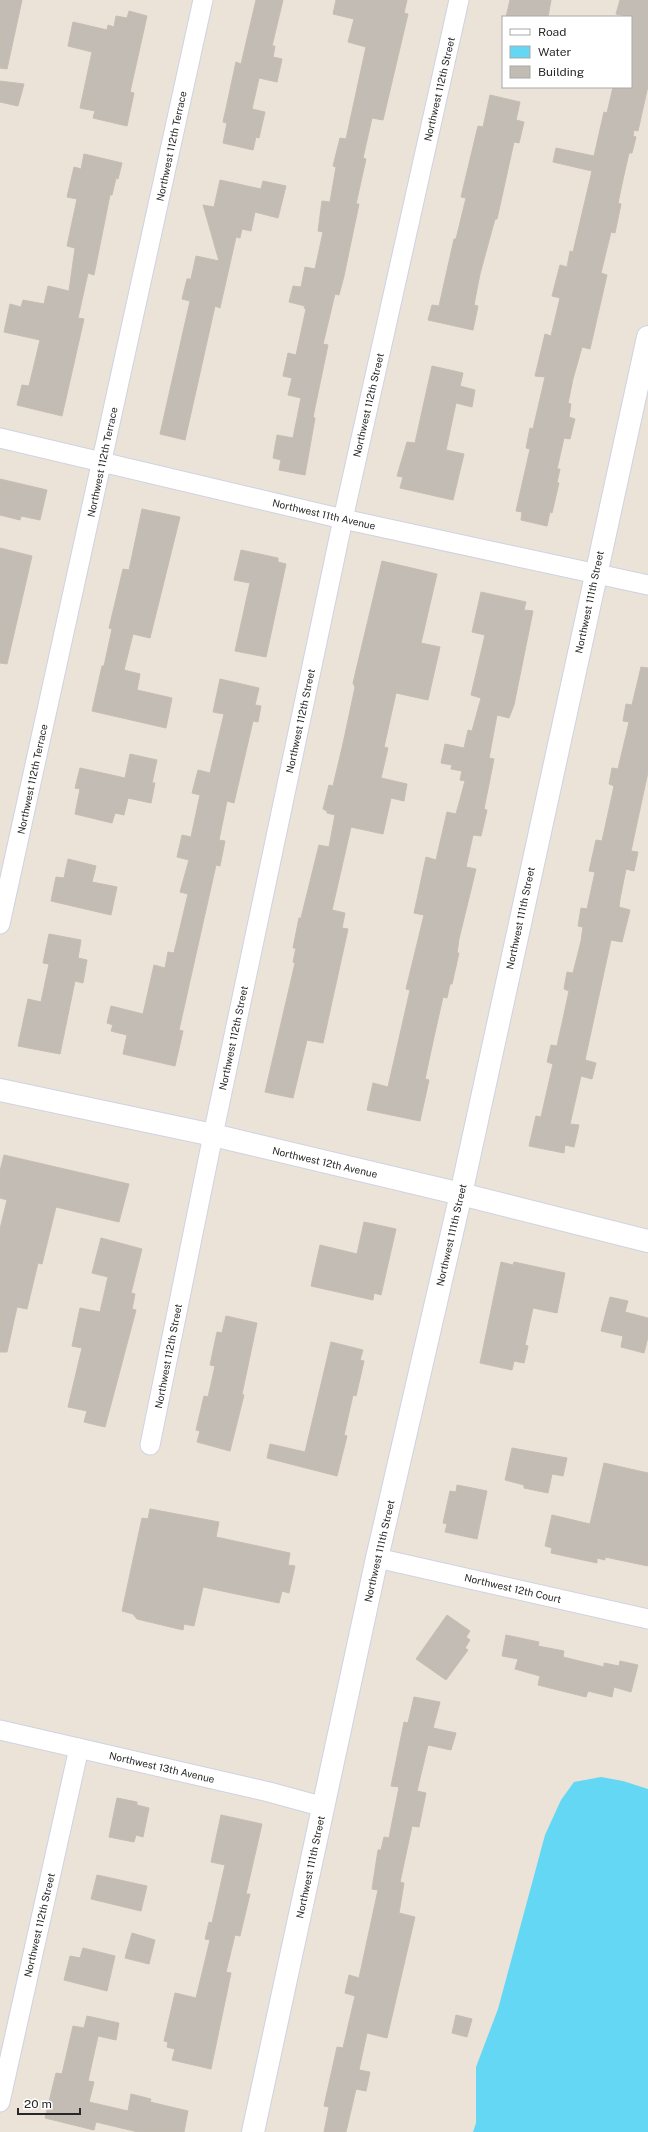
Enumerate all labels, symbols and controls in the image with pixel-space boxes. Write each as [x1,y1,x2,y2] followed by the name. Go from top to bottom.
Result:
[502,16,632,88] legend
[538,25,566,39] text: Road
[421,36,457,142] street label: Northwest 112th Street
[538,45,572,59] text: Water
[538,65,584,79] text: Building
[153,90,189,202] street label: Northwest 112th Terrace
[350,352,386,458] street label: Northwest 112th Street
[84,406,120,518] street label: Northwest 112th Terrace
[271,496,377,532] street label: Northwest 11th Avenue
[572,550,606,654] street label: Northwest 111th Street
[283,668,317,774] street label: Northwest 112th Street
[14,723,50,835] street label: Northwest 112th Terrace
[503,866,537,970] street label: Northwest 111th Street
[216,985,250,1091] street label: Northwest 112th Street
[271,1144,379,1180] street label: Northwest 12th Avenue
[433,1183,469,1287] street label: Northwest 111th Street
[152,1303,184,1409] street label: Northwest 112th Street
[361,1499,397,1603] street label: Northwest 111th Street
[463,1571,563,1605] street label: Northwest 12th Court
[108,1749,216,1785] street label: Northwest 13th Avenue
[293,1815,327,1919] street label: Northwest 111th Street
[21,1872,57,1978] street label: Northwest 112th Street
[18,2090,80,2116] scale bar
[24,2097,52,2111] text: 20 m

